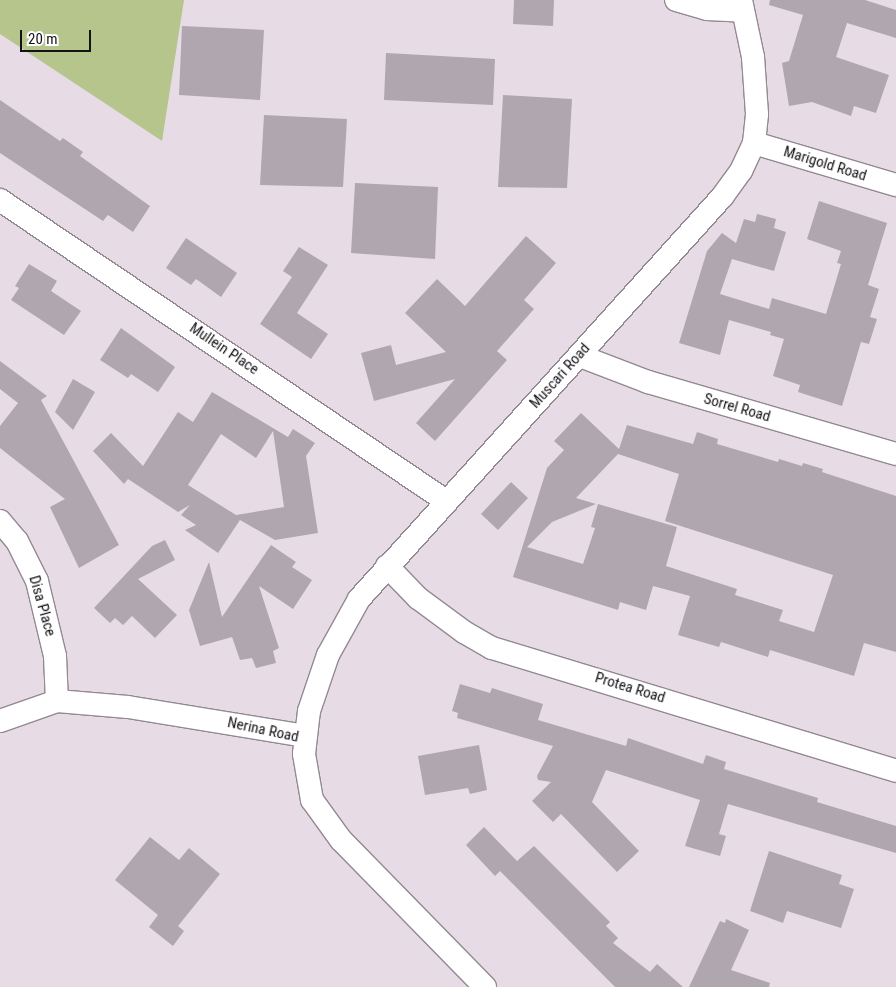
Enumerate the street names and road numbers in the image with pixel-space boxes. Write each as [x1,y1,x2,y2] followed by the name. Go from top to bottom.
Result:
[781,143,869,185] street label: Marigold Road
[186,319,262,379] street label: Mullein Place
[526,340,594,412] street label: Muscari Road
[702,390,772,426] street label: Sorrel Road
[25,574,59,638] street label: Disa Place
[593,669,667,707] street label: Protea Road
[226,714,300,746] street label: Nerina Road

